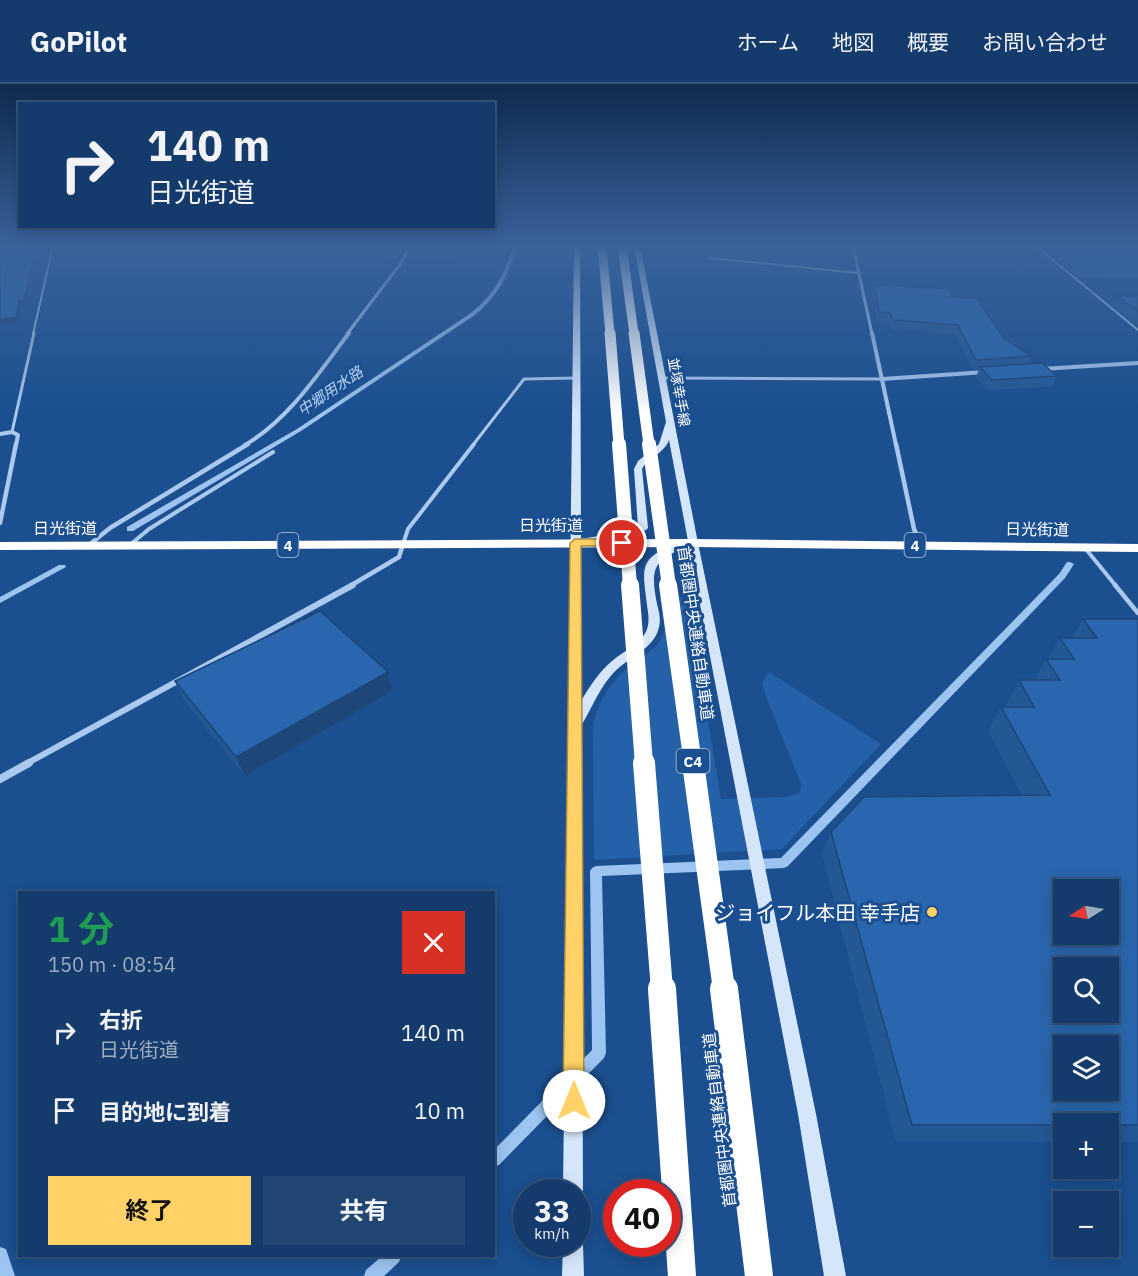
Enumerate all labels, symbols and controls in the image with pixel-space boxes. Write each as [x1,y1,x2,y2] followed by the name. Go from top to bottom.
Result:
[30,23,127,60] text: GoPilot
[737,28,799,56] text: ホーム
[832,28,874,56] text: 地図
[907,28,949,56] text: 概要
[982,28,1108,56] text: お問い合わせ
[147,118,270,173] text: 140 m
[48,126,126,204] icon: right
[147,174,255,209] text: 日光街道
[664,356,694,428] street label: 並塚幸手線
[294,361,368,420] water label: 中郷用水路
[519,515,583,535] street label: 日光街道
[596,517,647,568] pin
[33,518,97,538] street label: 日光街道
[1005,518,1069,540] street label: 日光街道
[605,526,638,559] icon: arrive
[278,533,298,557] road number: 4
[904,533,926,557] road number: 4
[674,544,718,722] street label: 首都圏中央連絡自動車道
[676,749,710,773] road number: C4
[1053,879,1119,945] north arrow
[1053,879,1119,1257] map controls
[715,899,920,926] place label: ジョイフル本田 幸手店
[48,905,114,952] text: 1 分
[925,905,939,919] marker: ジョイフル本田 幸手店
[402,911,465,974] button: close
[48,951,176,978] text: 150 m · 08:54
[1053,957,1119,1023] button: search
[99,1005,143,1034] text: 右折
[48,1016,81,1049] icon: right
[401,1018,465,1047] text: 140 m
[698,1031,740,1209] street label: 首都圏中央連絡自動車道
[1053,1035,1119,1101] button: layers
[99,1036,179,1063] text: 日光街道
[542,1069,606,1133] position arrow
[48,1094,81,1127] icon: arrive
[414,1096,465,1125] text: 10 m
[99,1097,231,1126] text: 目的地に到着
[1053,1113,1119,1179] button: +
[48,1176,251,1245] button: 終了
[263,1176,465,1245] button: 共有
[603,1179,681,1257] speed limit sign: 40
[534,1191,570,1230] text: 33
[1053,1191,1119,1257] button: −
[534,1224,570,1243] text: km/h

